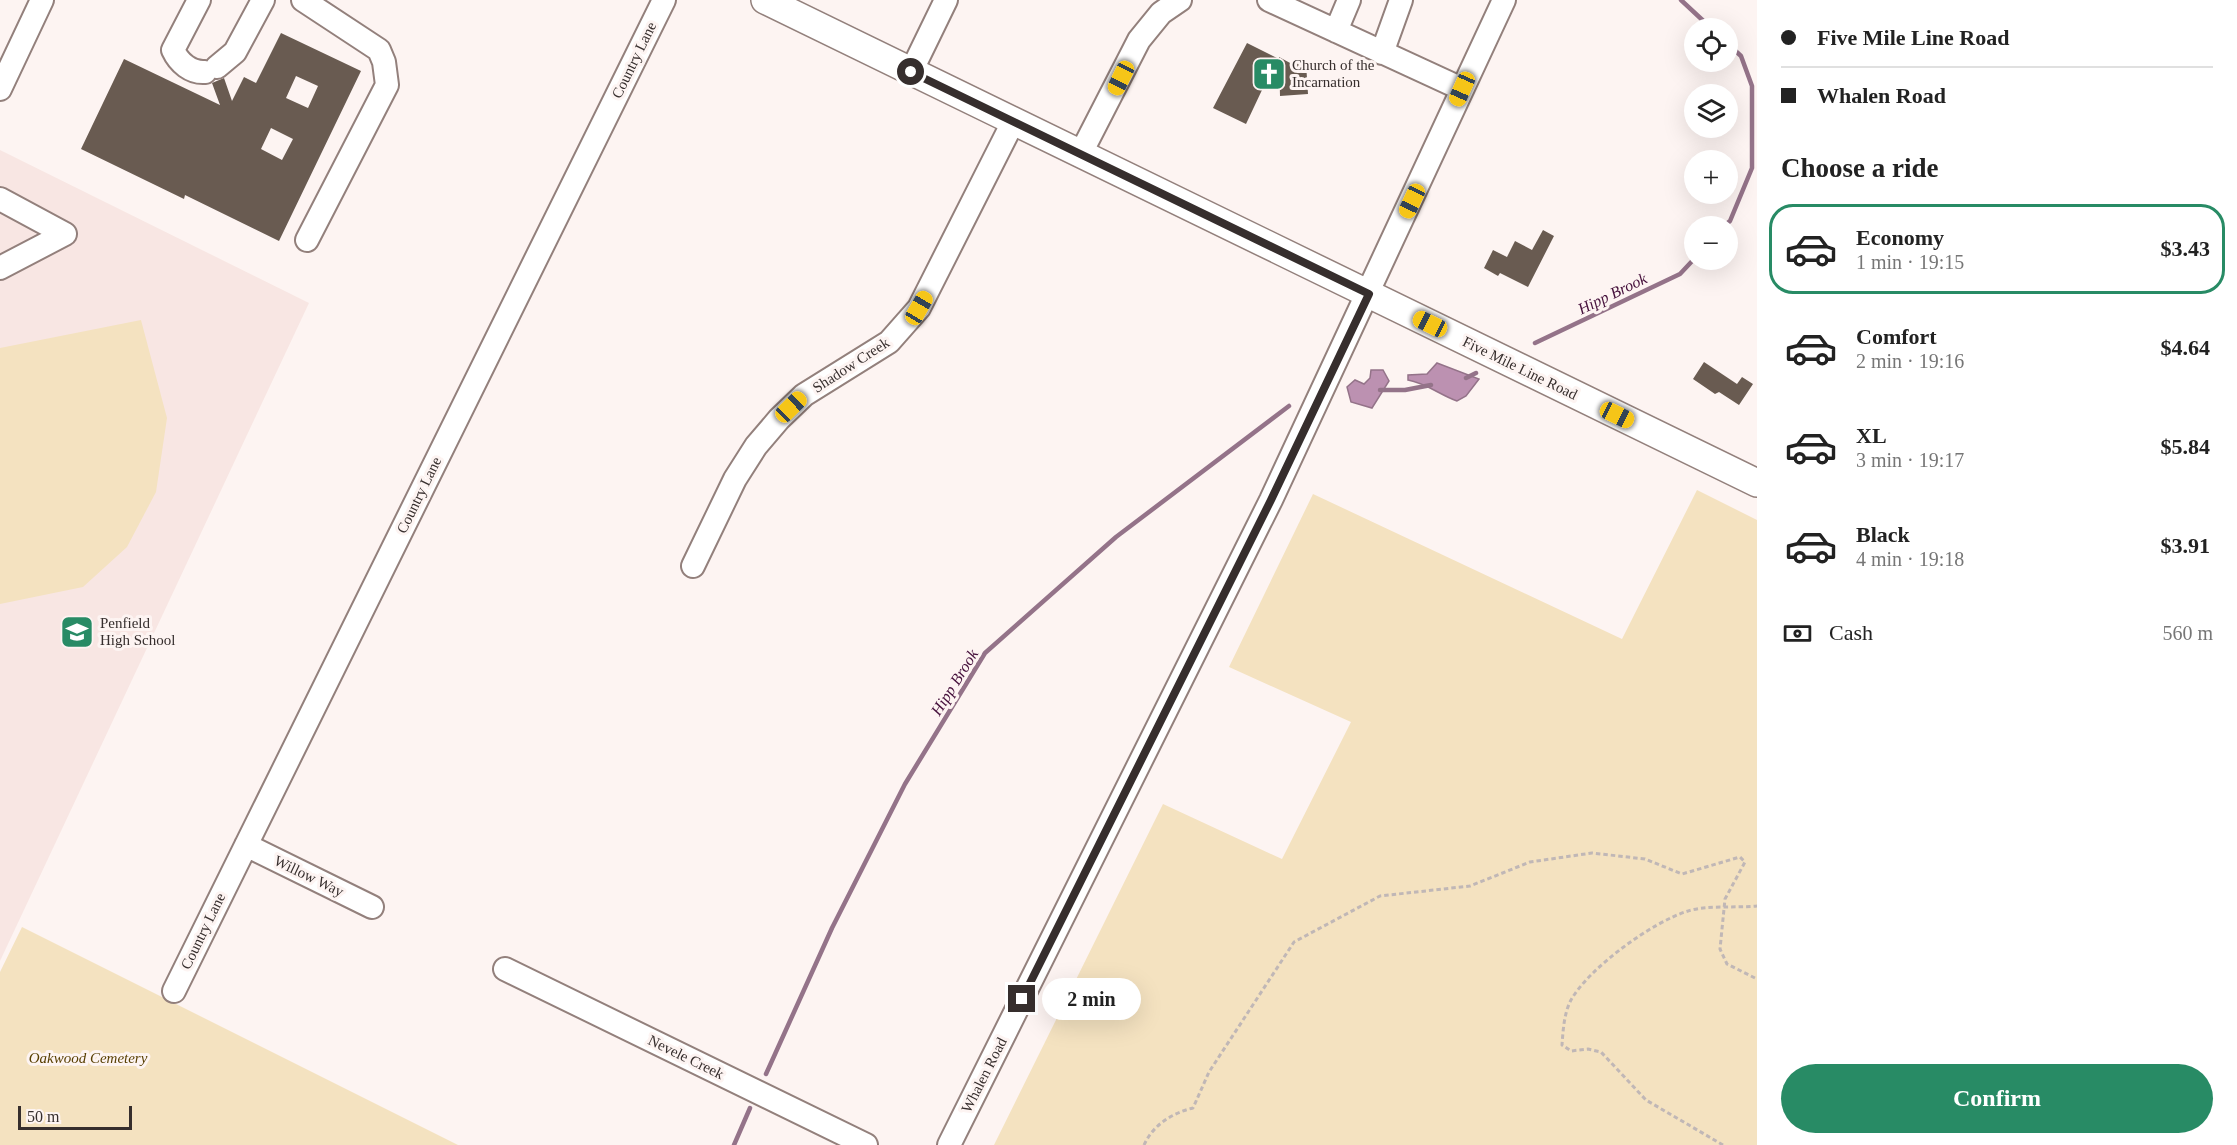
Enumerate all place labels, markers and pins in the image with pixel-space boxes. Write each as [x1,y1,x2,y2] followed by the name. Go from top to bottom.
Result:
[1251,56,1287,92] church icon: Church of the Incarnation
[1292,57,1375,90] place label: Church of the Incarnation
[59,614,95,650] school or university icon: Penfield High School
[100,615,175,648] place label: Penfield High School

